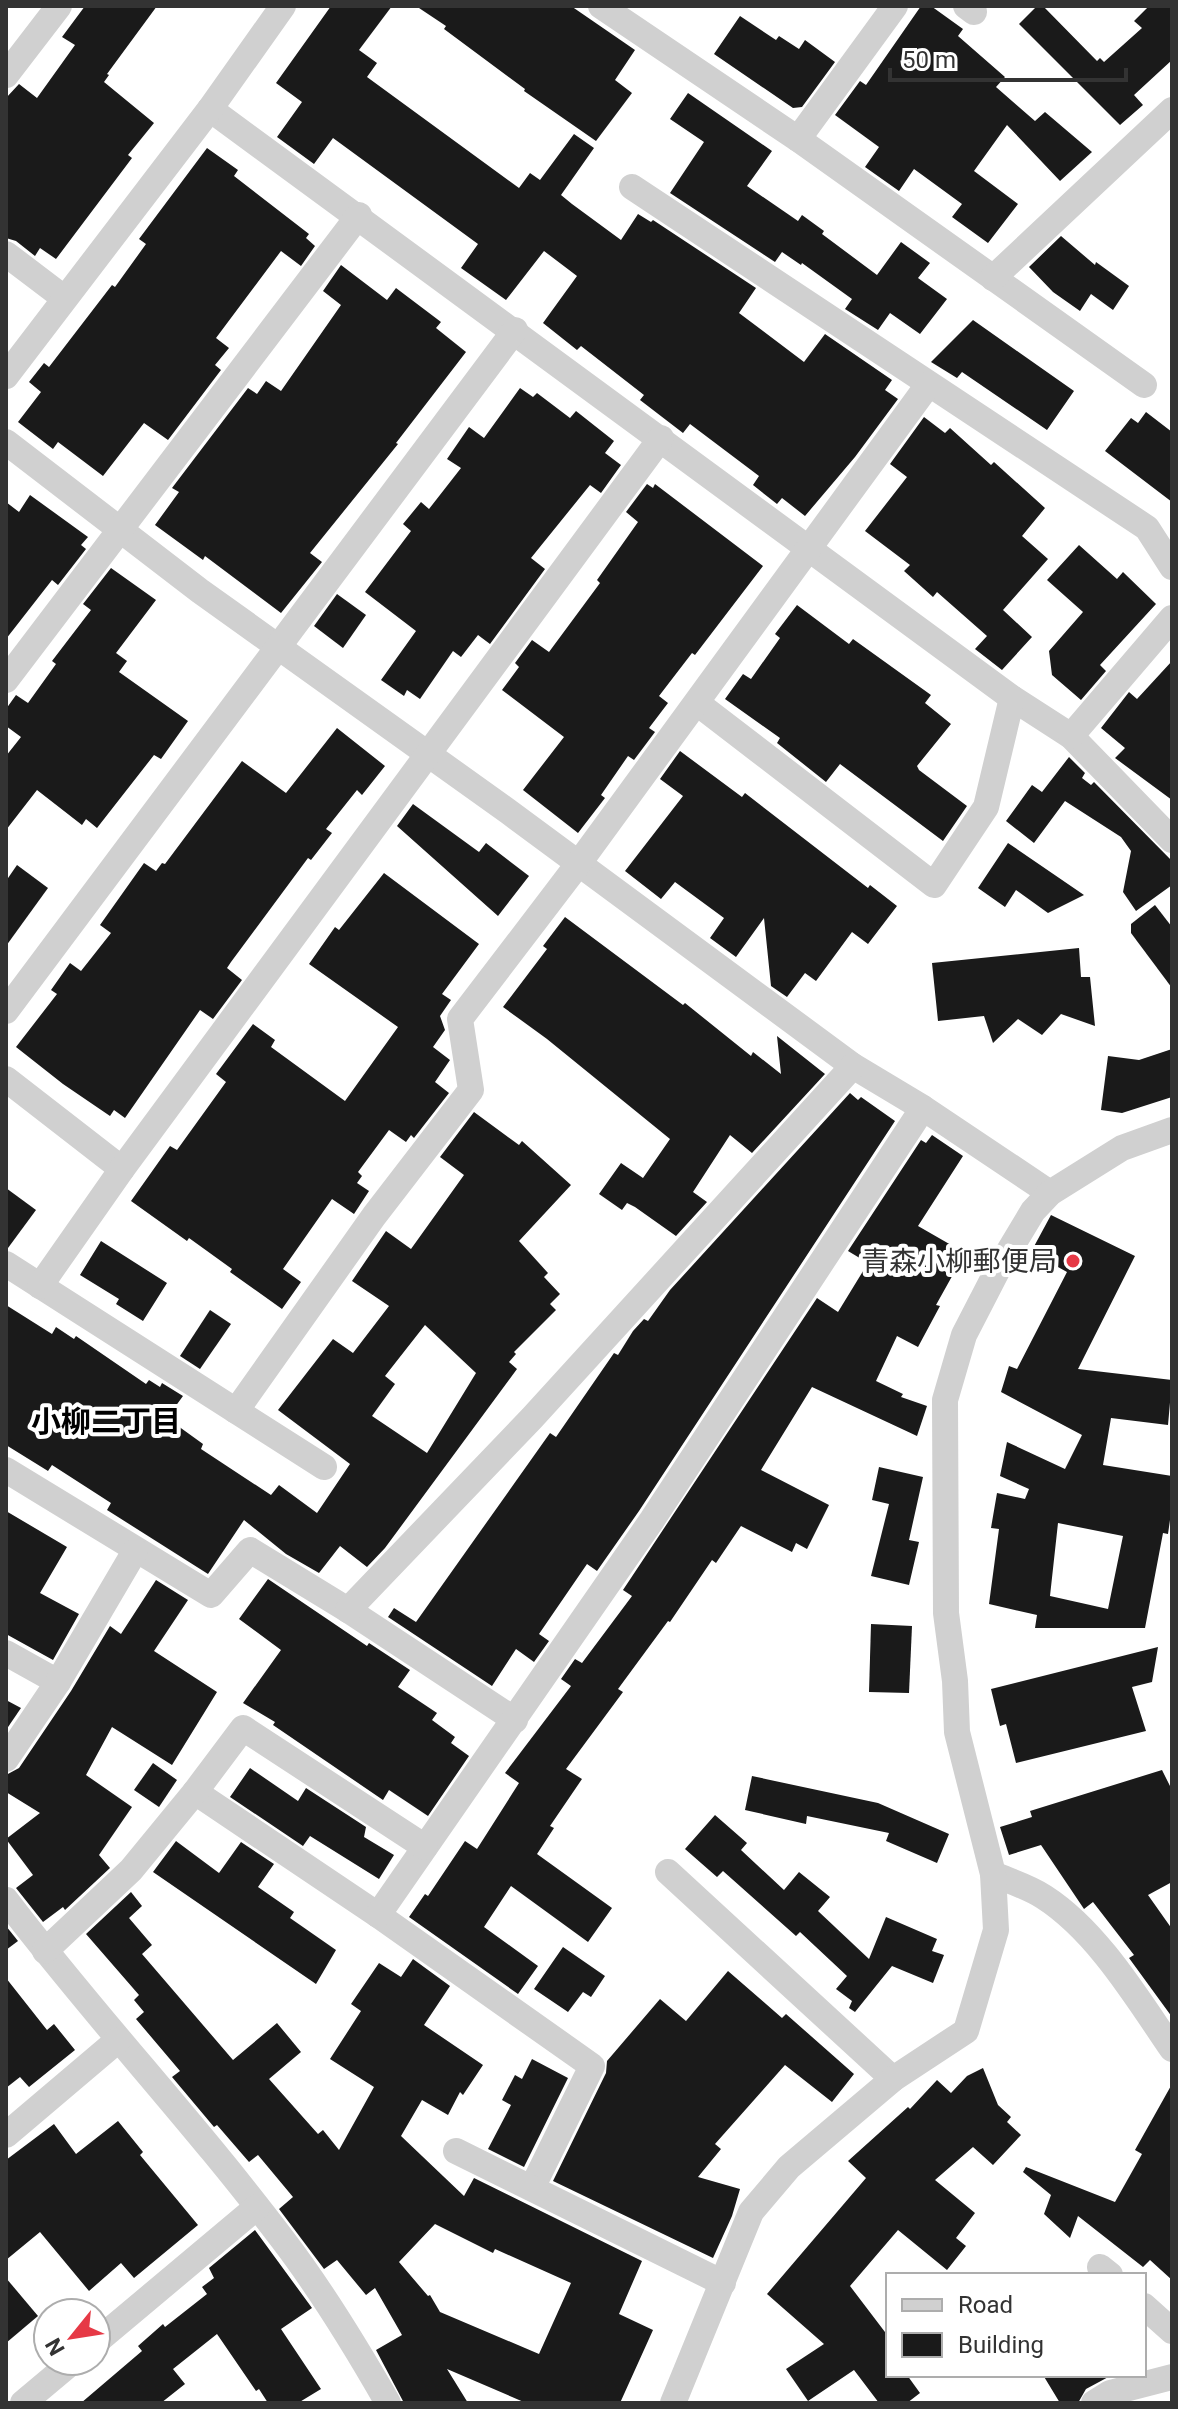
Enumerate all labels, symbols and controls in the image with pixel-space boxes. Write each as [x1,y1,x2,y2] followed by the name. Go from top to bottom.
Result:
[890,32,1126,82] scale bar
[902,46,956,74] text: 50 m
[861,1245,1057,1278] place label: 青森小柳郵便局
[1064,1252,1082,1270] marker: 青森小柳郵便局
[31,1404,181,1439] district label: 小柳二丁目
[886,2273,1146,2377] legend
[958,2291,1013,2319] text: Road
[32,2297,112,2377] north arrow
[958,2331,1044,2359] text: Building
[40,2334,70,2360] text: N

